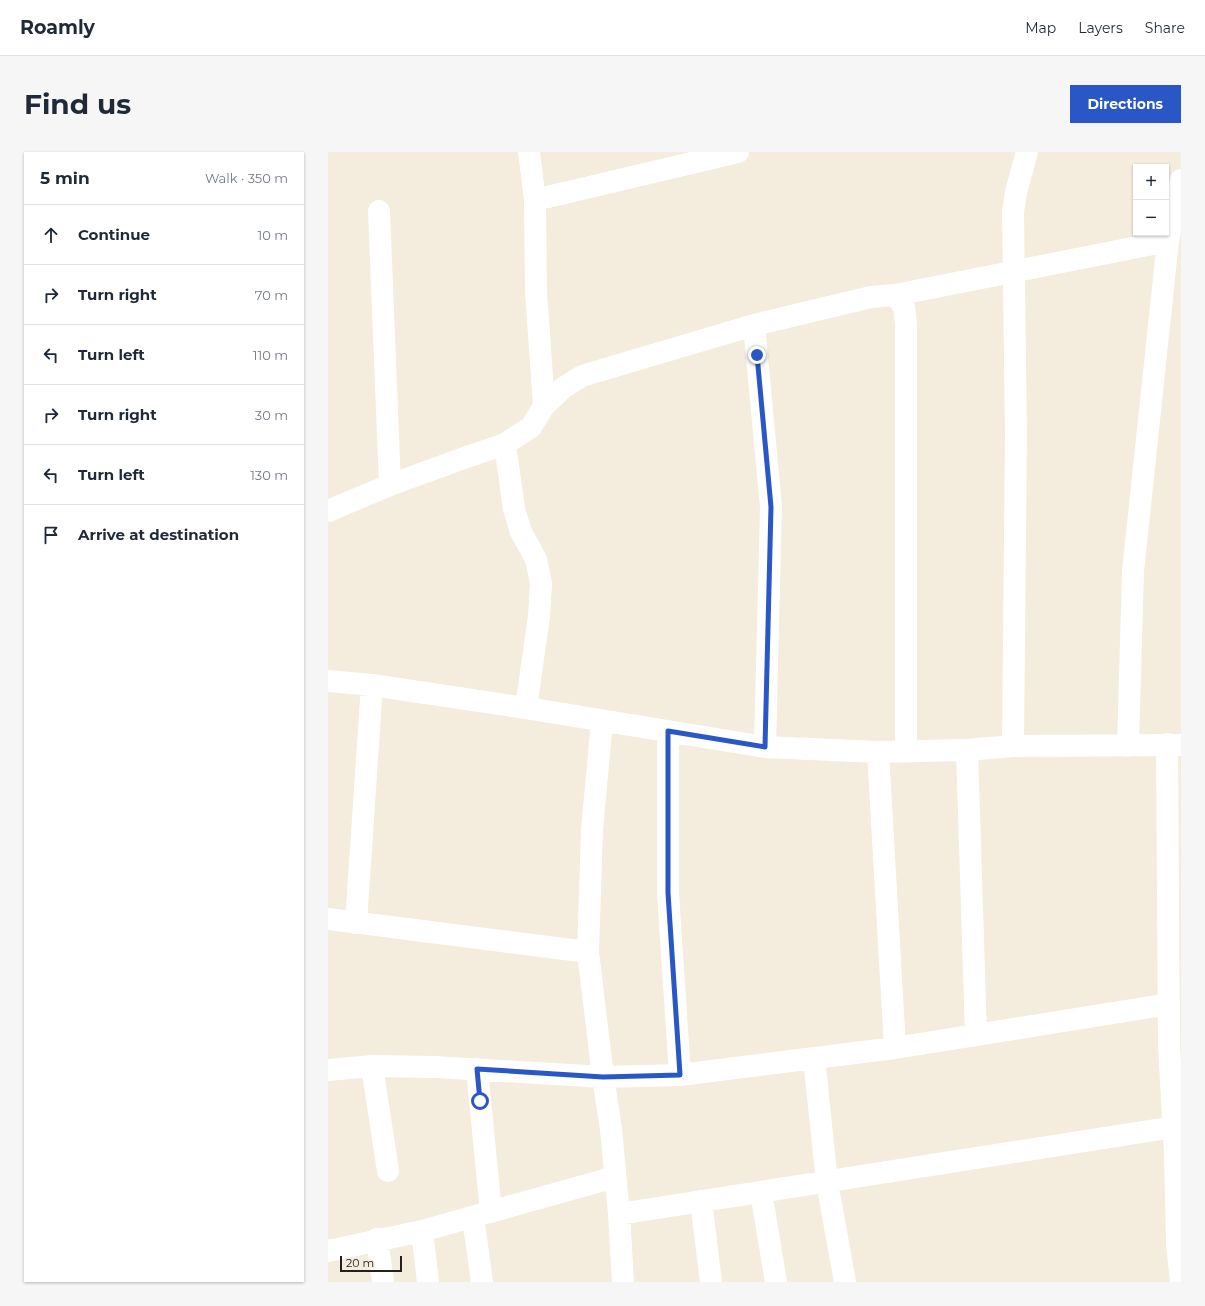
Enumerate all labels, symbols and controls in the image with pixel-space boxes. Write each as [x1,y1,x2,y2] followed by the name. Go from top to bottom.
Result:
[20,16,95,39] text: Roamly
[1025,19,1056,37] text: Map
[1078,19,1123,37] text: Layers
[1145,19,1185,37] text: Share
[1070,85,1181,123] button: Directions
[24,87,131,121] text: Find us
[1133,164,1169,236] map controls
[1133,164,1169,200] button: +
[40,168,90,188] text: 5 min
[205,170,288,186] text: Walk · 350 m
[1133,200,1169,236] button: −
[40,224,62,246] icon: ahead
[78,225,150,244] text: Continue
[258,227,288,243] text: 10 m
[40,284,62,306] icon: right
[78,285,157,304] text: Turn right
[255,287,288,303] text: 70 m
[40,344,62,366] icon: left
[78,345,145,364] text: Turn left
[748,346,766,364] route end
[253,347,288,363] text: 110 m
[40,404,62,426] icon: right
[78,405,157,424] text: Turn right
[255,407,288,423] text: 30 m
[40,464,62,486] icon: left
[78,465,145,484] text: Turn left
[250,467,288,483] text: 130 m
[40,524,62,546] icon: arrive
[78,525,239,544] text: Arrive at destination
[471,1092,489,1110] route start
[340,1254,402,1273] scale bar
[346,1256,374,1270] text: 20 m

